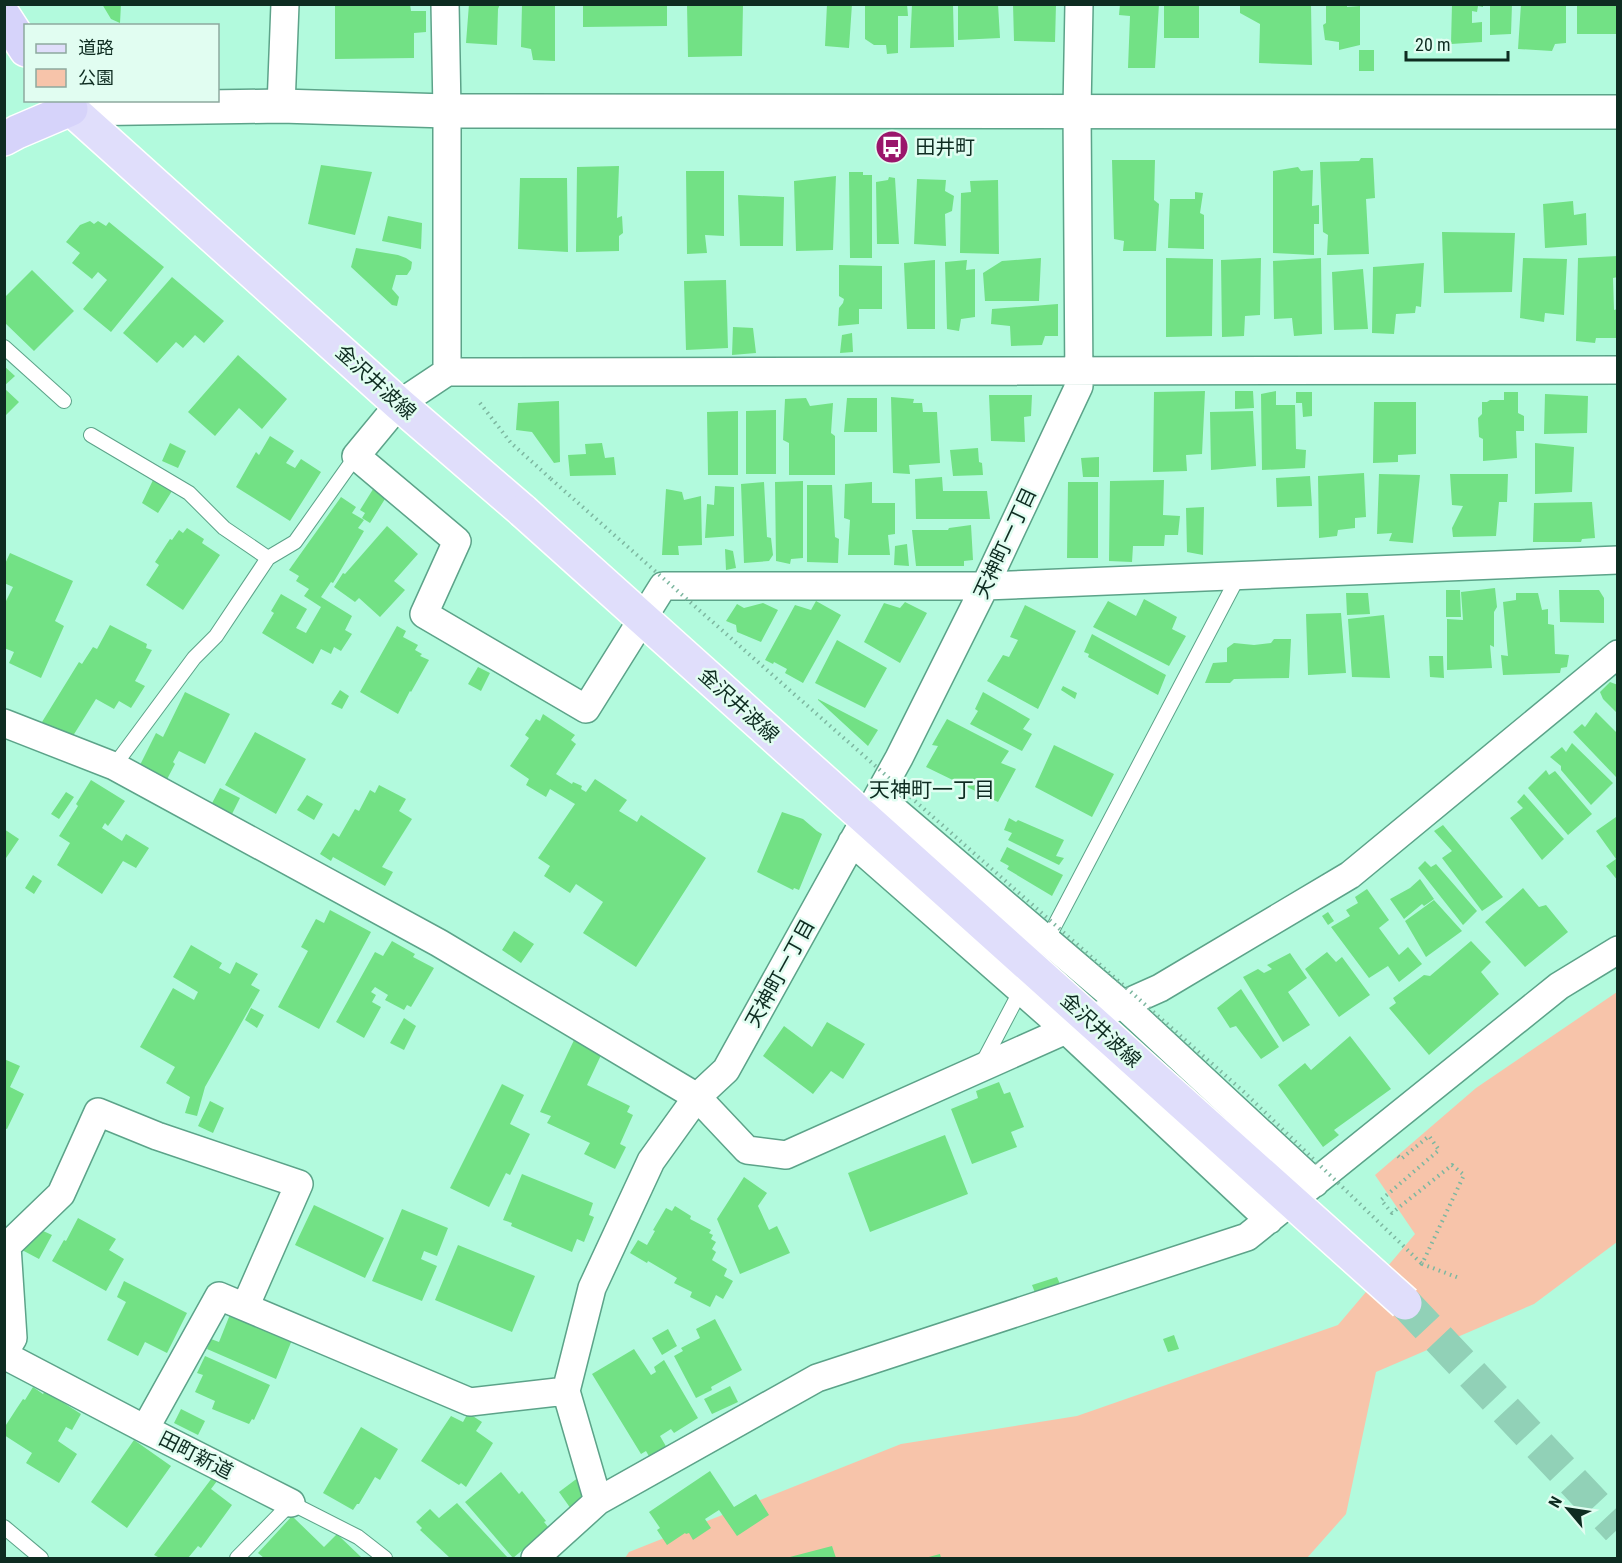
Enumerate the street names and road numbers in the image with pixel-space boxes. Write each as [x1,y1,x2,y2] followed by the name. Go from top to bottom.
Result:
[331,340,421,424] street label: 金沢井波線
[969,484,1041,602] street label: 天神町一丁目
[694,663,784,747] street label: 金沢井波線
[740,915,820,1031] street label: 天神町一丁目
[1056,988,1146,1072] street label: 金沢井波線
[155,1426,237,1484] street label: 田町新道

